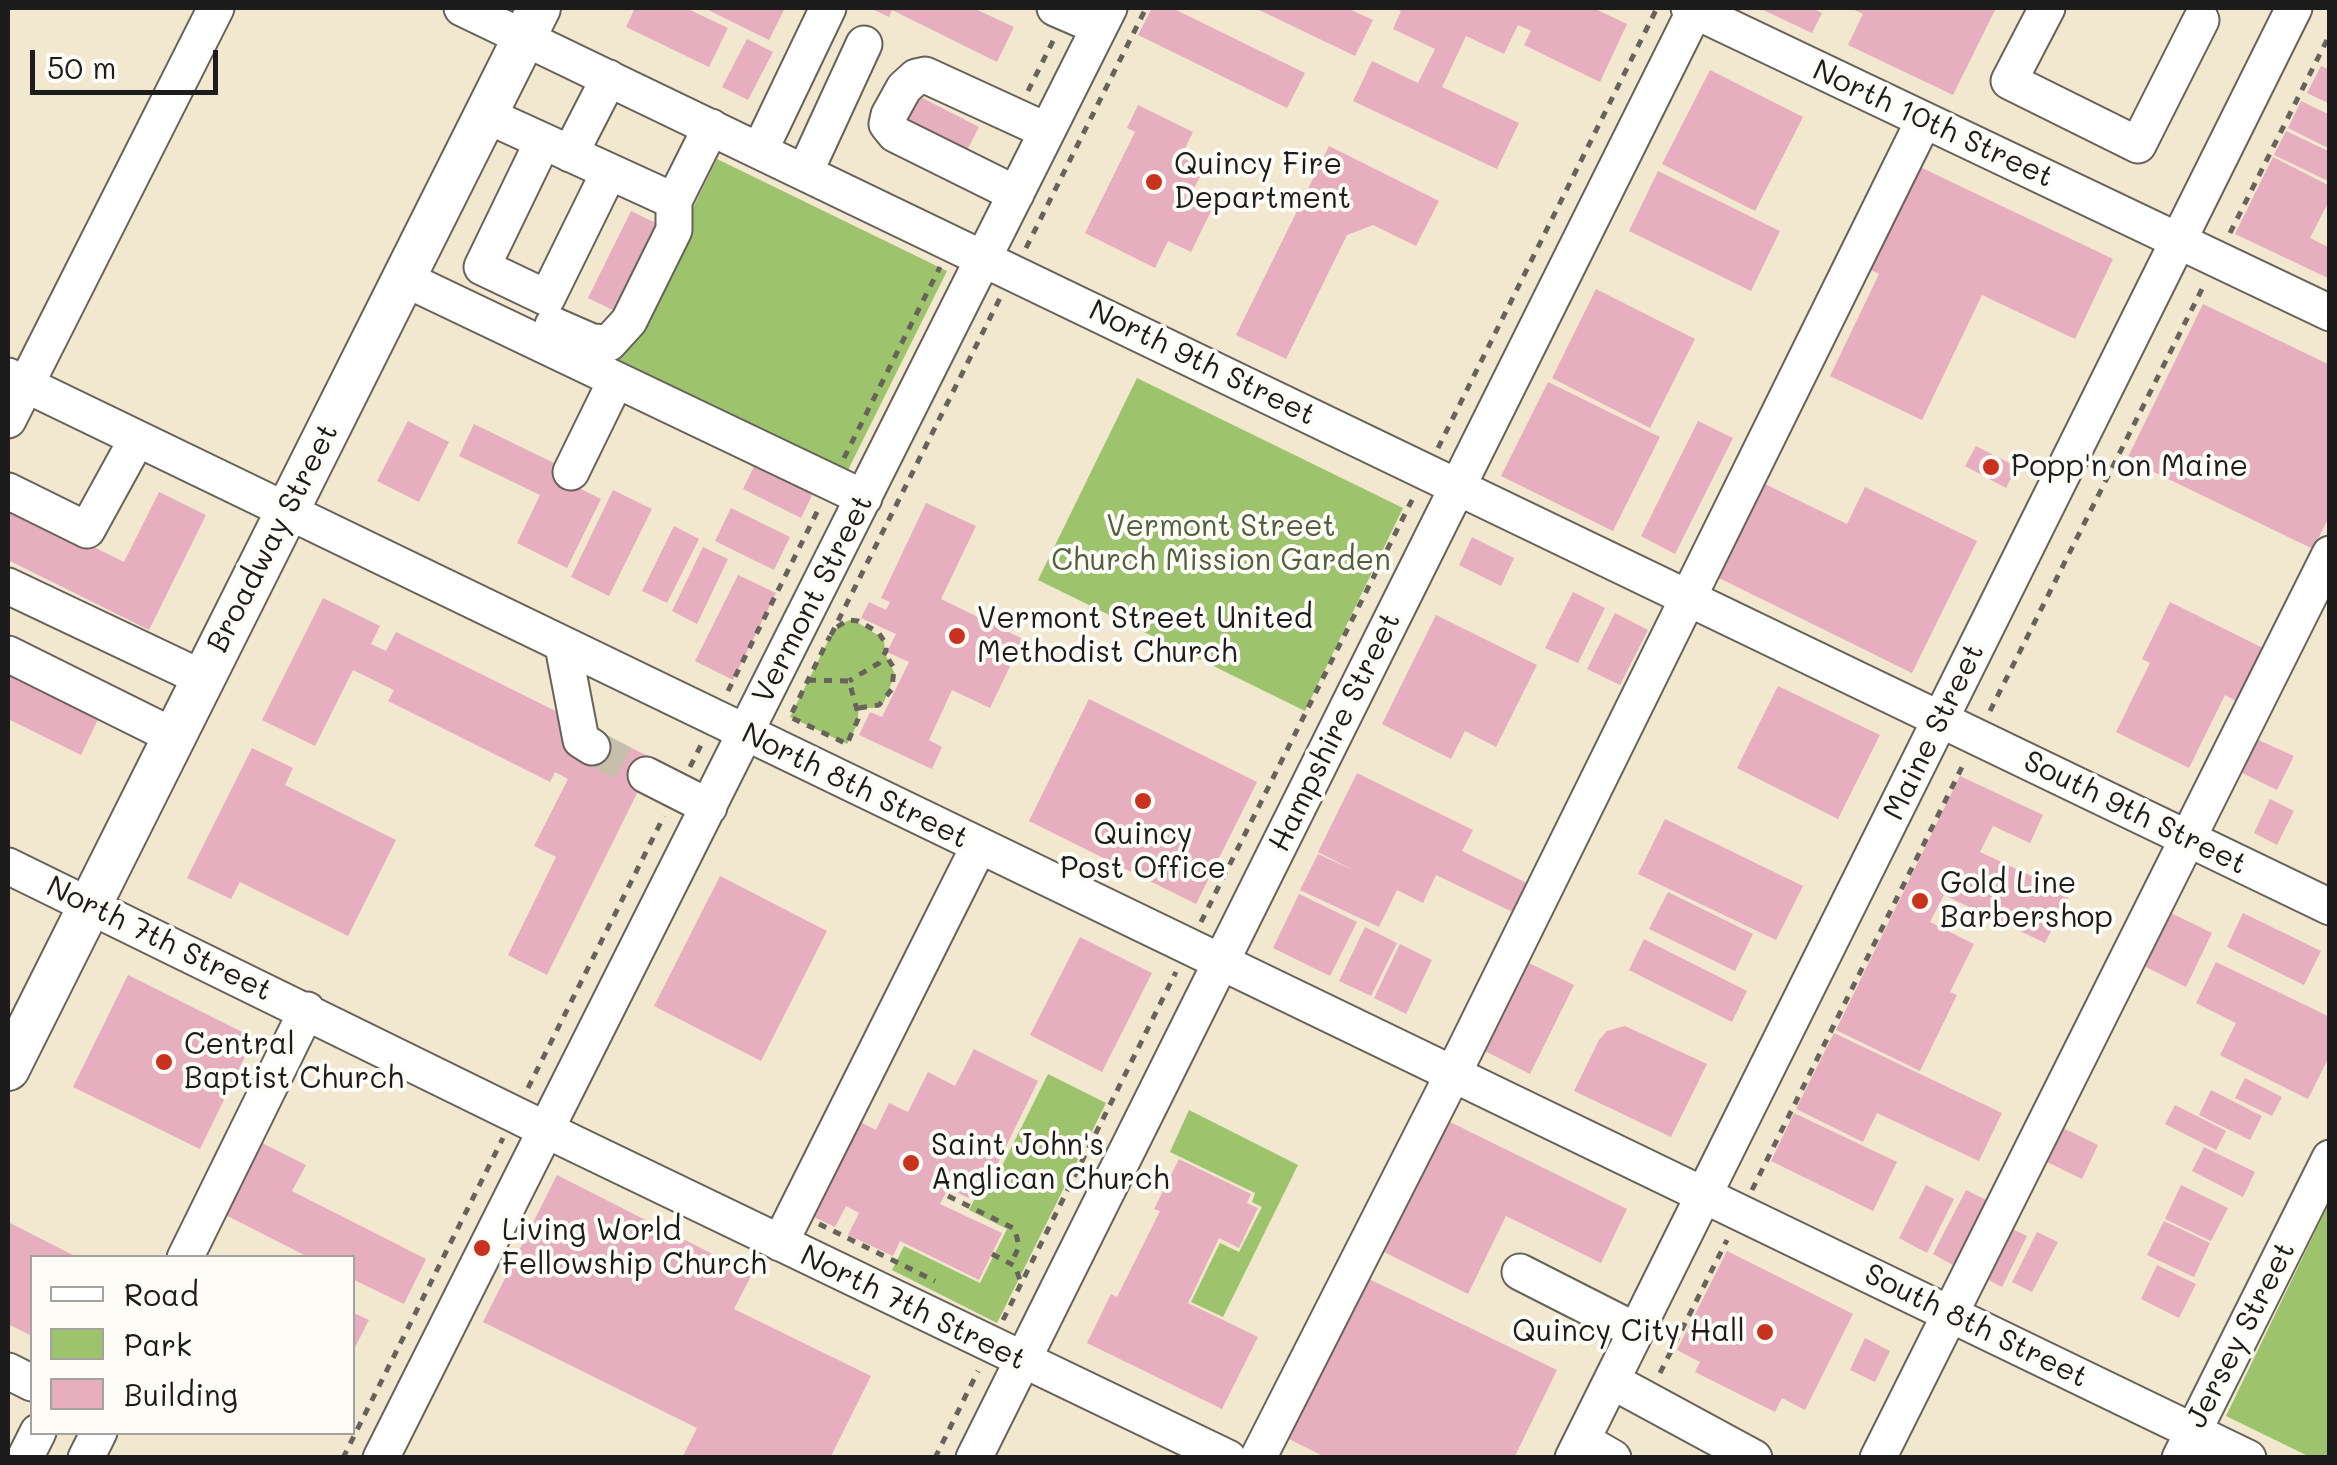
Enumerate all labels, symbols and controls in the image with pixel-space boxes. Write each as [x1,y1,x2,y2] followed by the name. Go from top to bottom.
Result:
[35,30,222,92] scale bar
[47,47,117,87] text: 50 m
[1807,52,2059,196] street label: North 10th Street
[1174,147,1351,218] place label: Quincy Fire Department
[1143,171,1165,193] marker: Quincy Fire Department
[1083,293,1321,433] street label: North 9th Street
[200,418,346,658] street label: Broadway Street
[2011,449,2248,485] place label: Popp'n on Maine
[1980,456,2002,478] marker: Popp'n on Maine
[745,489,881,709] street label: Vermont Street
[1051,509,1391,580] park label: Vermont Street Church Mission Garden
[977,601,1313,672] place label: Vermont Street United Methodist Church
[1261,606,1409,858] street label: Hampshire Street
[946,625,968,647] marker: Vermont Street United Methodist Church
[1876,638,1992,826] street label: Maine Street
[736,715,974,857] street label: North 8th Street
[2018,743,2252,883] street label: South 9th Street
[1132,790,1154,812] marker: Quincy Post Office
[1060,817,1226,888] place label: Quincy Post Office
[1940,866,2113,936] place label: Gold Line Barbershop
[40,869,278,1009] street label: North 7th Street
[1909,890,1931,912] marker: Gold Line Barbershop
[184,1027,404,1098] place label: Central Baptist Church
[153,1051,175,1073] marker: Central Baptist Church
[931,1128,1169,1198] place label: Saint John's Anglican Church
[900,1152,922,1174] marker: Saint John's Anglican Church
[502,1213,767,1284] place label: Living World Fellowship Church
[2179,1236,2303,1434] street label: Jersey Street
[471,1237,493,1259] marker: Living World Fellowship Church
[794,1238,1032,1378] street label: North 7th Street
[30,1255,355,1435] legend
[1858,1256,2094,1396] street label: South 8th Street
[124,1274,199,1314] text: Road
[1512,1314,1745,1350] place label: Quincy City Hall
[1754,1321,1776,1343] marker: Quincy City Hall
[124,1324,192,1364] text: Park
[124,1374,238,1414] text: Building

